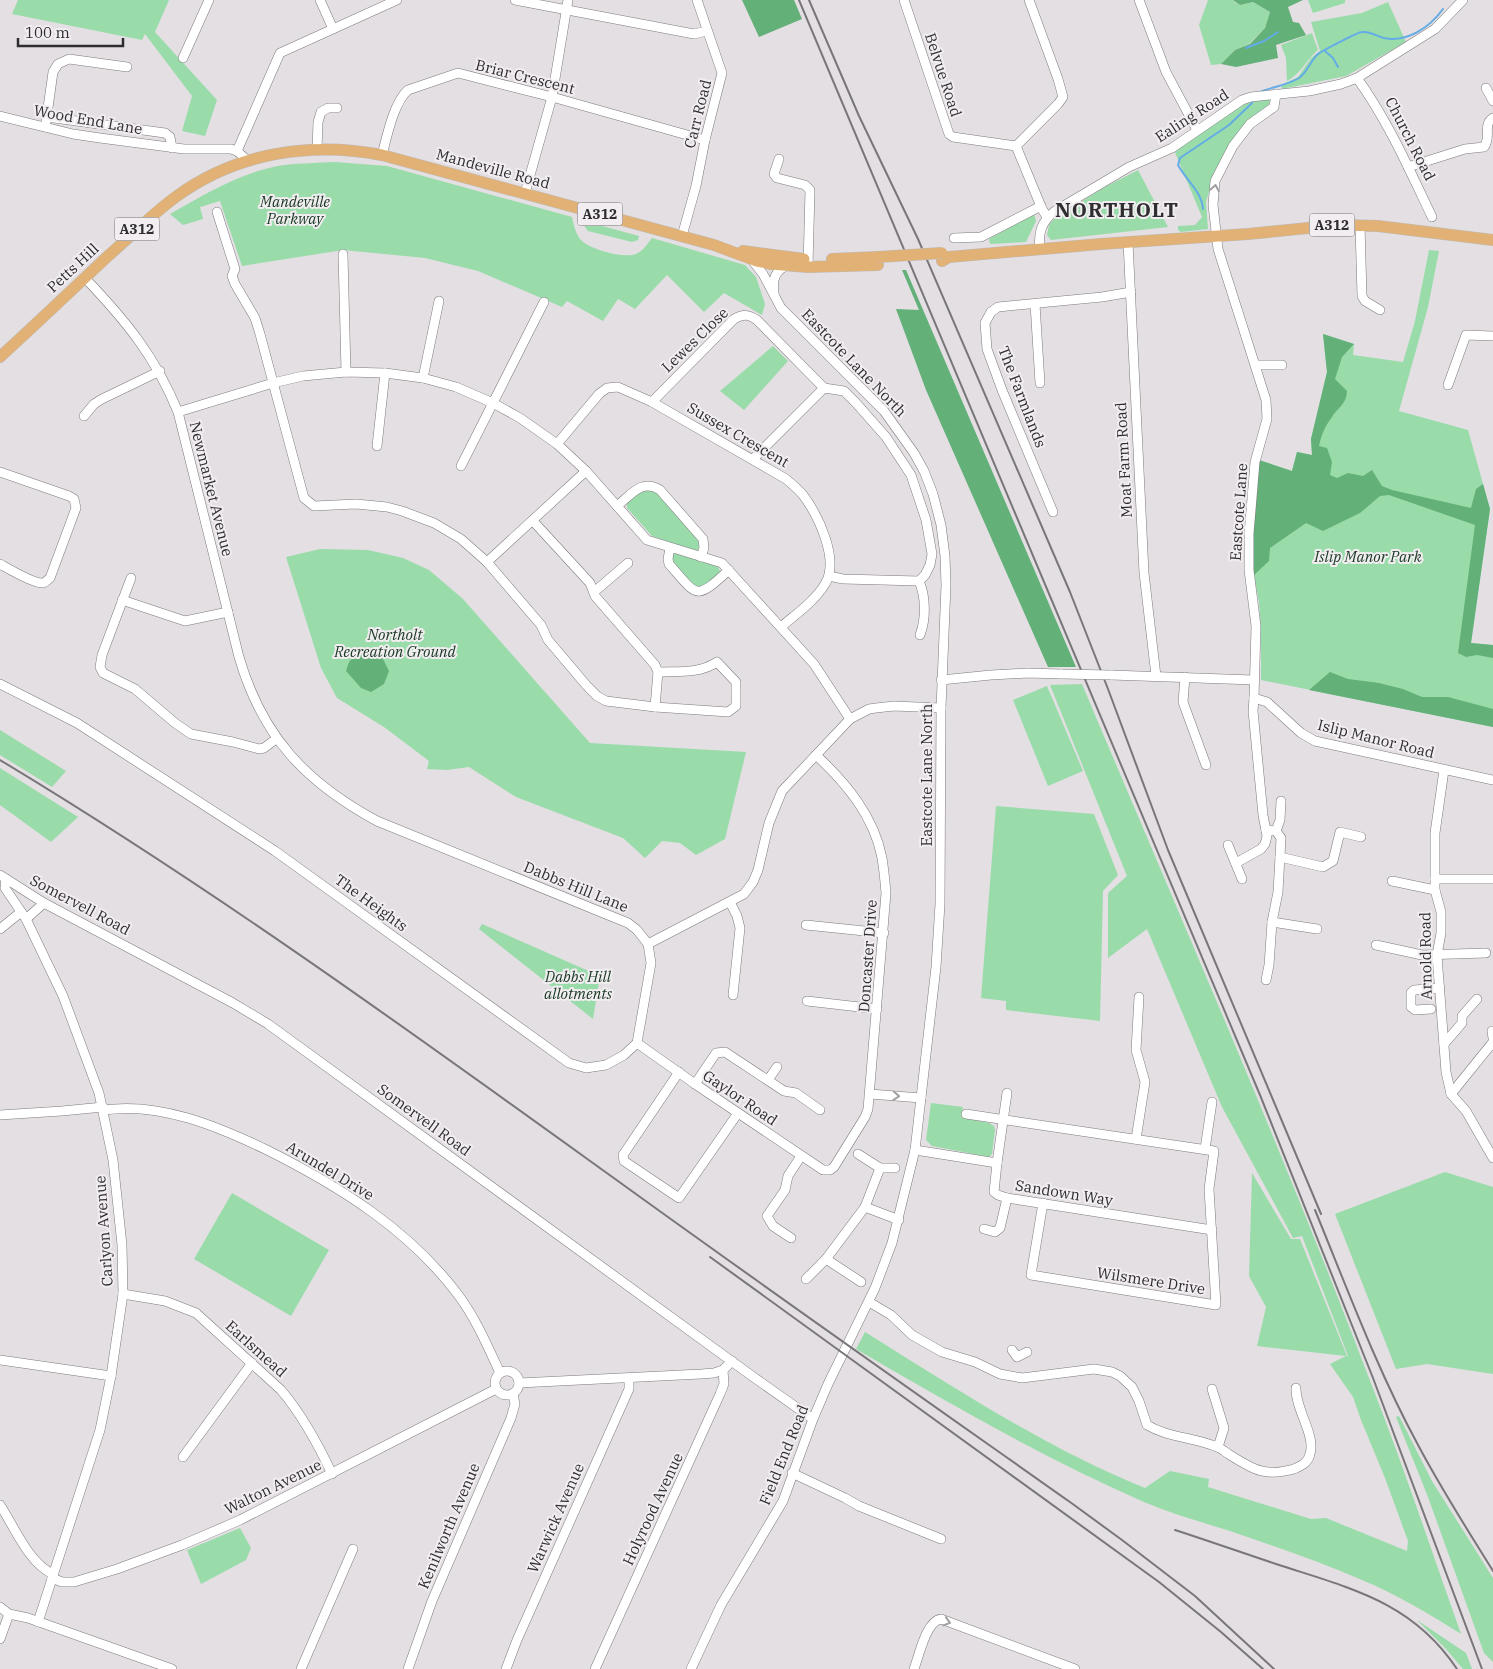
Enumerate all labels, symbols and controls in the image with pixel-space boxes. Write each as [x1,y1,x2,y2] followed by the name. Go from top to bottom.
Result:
[18,15,122,47] scale bar
[25,23,70,42] text: 100 m
[921,30,966,119] street label: Belvue Road
[473,55,577,98] street label: Briar Crescent
[680,77,715,150] street label: Carr Road
[1151,85,1232,146] street label: Ealing Road
[1381,94,1440,184] street label: Church Road
[32,101,144,138] street label: Wood End Lane
[434,144,552,193] street label: Mandeville Road
[1209,183,1219,192] one-way arrow
[259,192,330,228] park label: Mandeville Parkway
[1055,196,1179,223] district label: NORTHOLT
[578,202,622,225] road number: A312
[1310,214,1354,236] road number: A312
[114,218,160,240] road number: A312
[43,239,103,296] street label: Petts Hill
[657,303,732,376] street label: Lewes Close
[798,305,911,421] street label: Eastcote Lane North
[994,343,1051,450] street label: The Farmlands
[684,398,793,471] street label: Sussex Crescent
[1111,402,1136,518] street label: Moat Farm Road
[186,419,237,558] street label: Newmarket Avenue
[1226,462,1251,561] street label: Eastcote Lane
[1313,547,1422,566] park label: Islip Manor Park
[333,625,457,661] park label: Northolt Recreation Ground
[917,704,936,846] street label: Eastcote Lane North
[1316,715,1436,762] street label: Islip Manor Road
[521,857,631,916] street label: Dabbs Hill Lane
[27,870,134,939] street label: Somervell Road
[331,870,411,935] street label: The Heights
[854,899,881,1013] street label: Doncaster Drive
[1415,912,1436,1000] street label: Arnold Road
[544,967,612,1003] park label: Dabbs Hill allotments
[699,1066,781,1129] street label: Gaylor Road
[374,1079,475,1160] street label: Somervell Road
[892,1091,900,1102] one-way arrow
[283,1137,378,1204] street label: Arundel Drive
[90,1175,117,1287] street label: Carlyon Avenue
[1014,1175,1114,1210] street label: Sandown Way
[1096,1263,1206,1298] street label: Wilsmere Drive
[222,1316,291,1381] street label: Earlsmead
[755,1402,812,1508] street label: Field End Road
[618,1450,687,1568] street label: Holyrood Avenue
[221,1455,325,1518] street label: Walton Avenue
[413,1460,484,1592] street label: Kenilworth Avenue
[523,1460,588,1576] street label: Warwick Avenue
[943,1617,951,1627] one-way arrow

